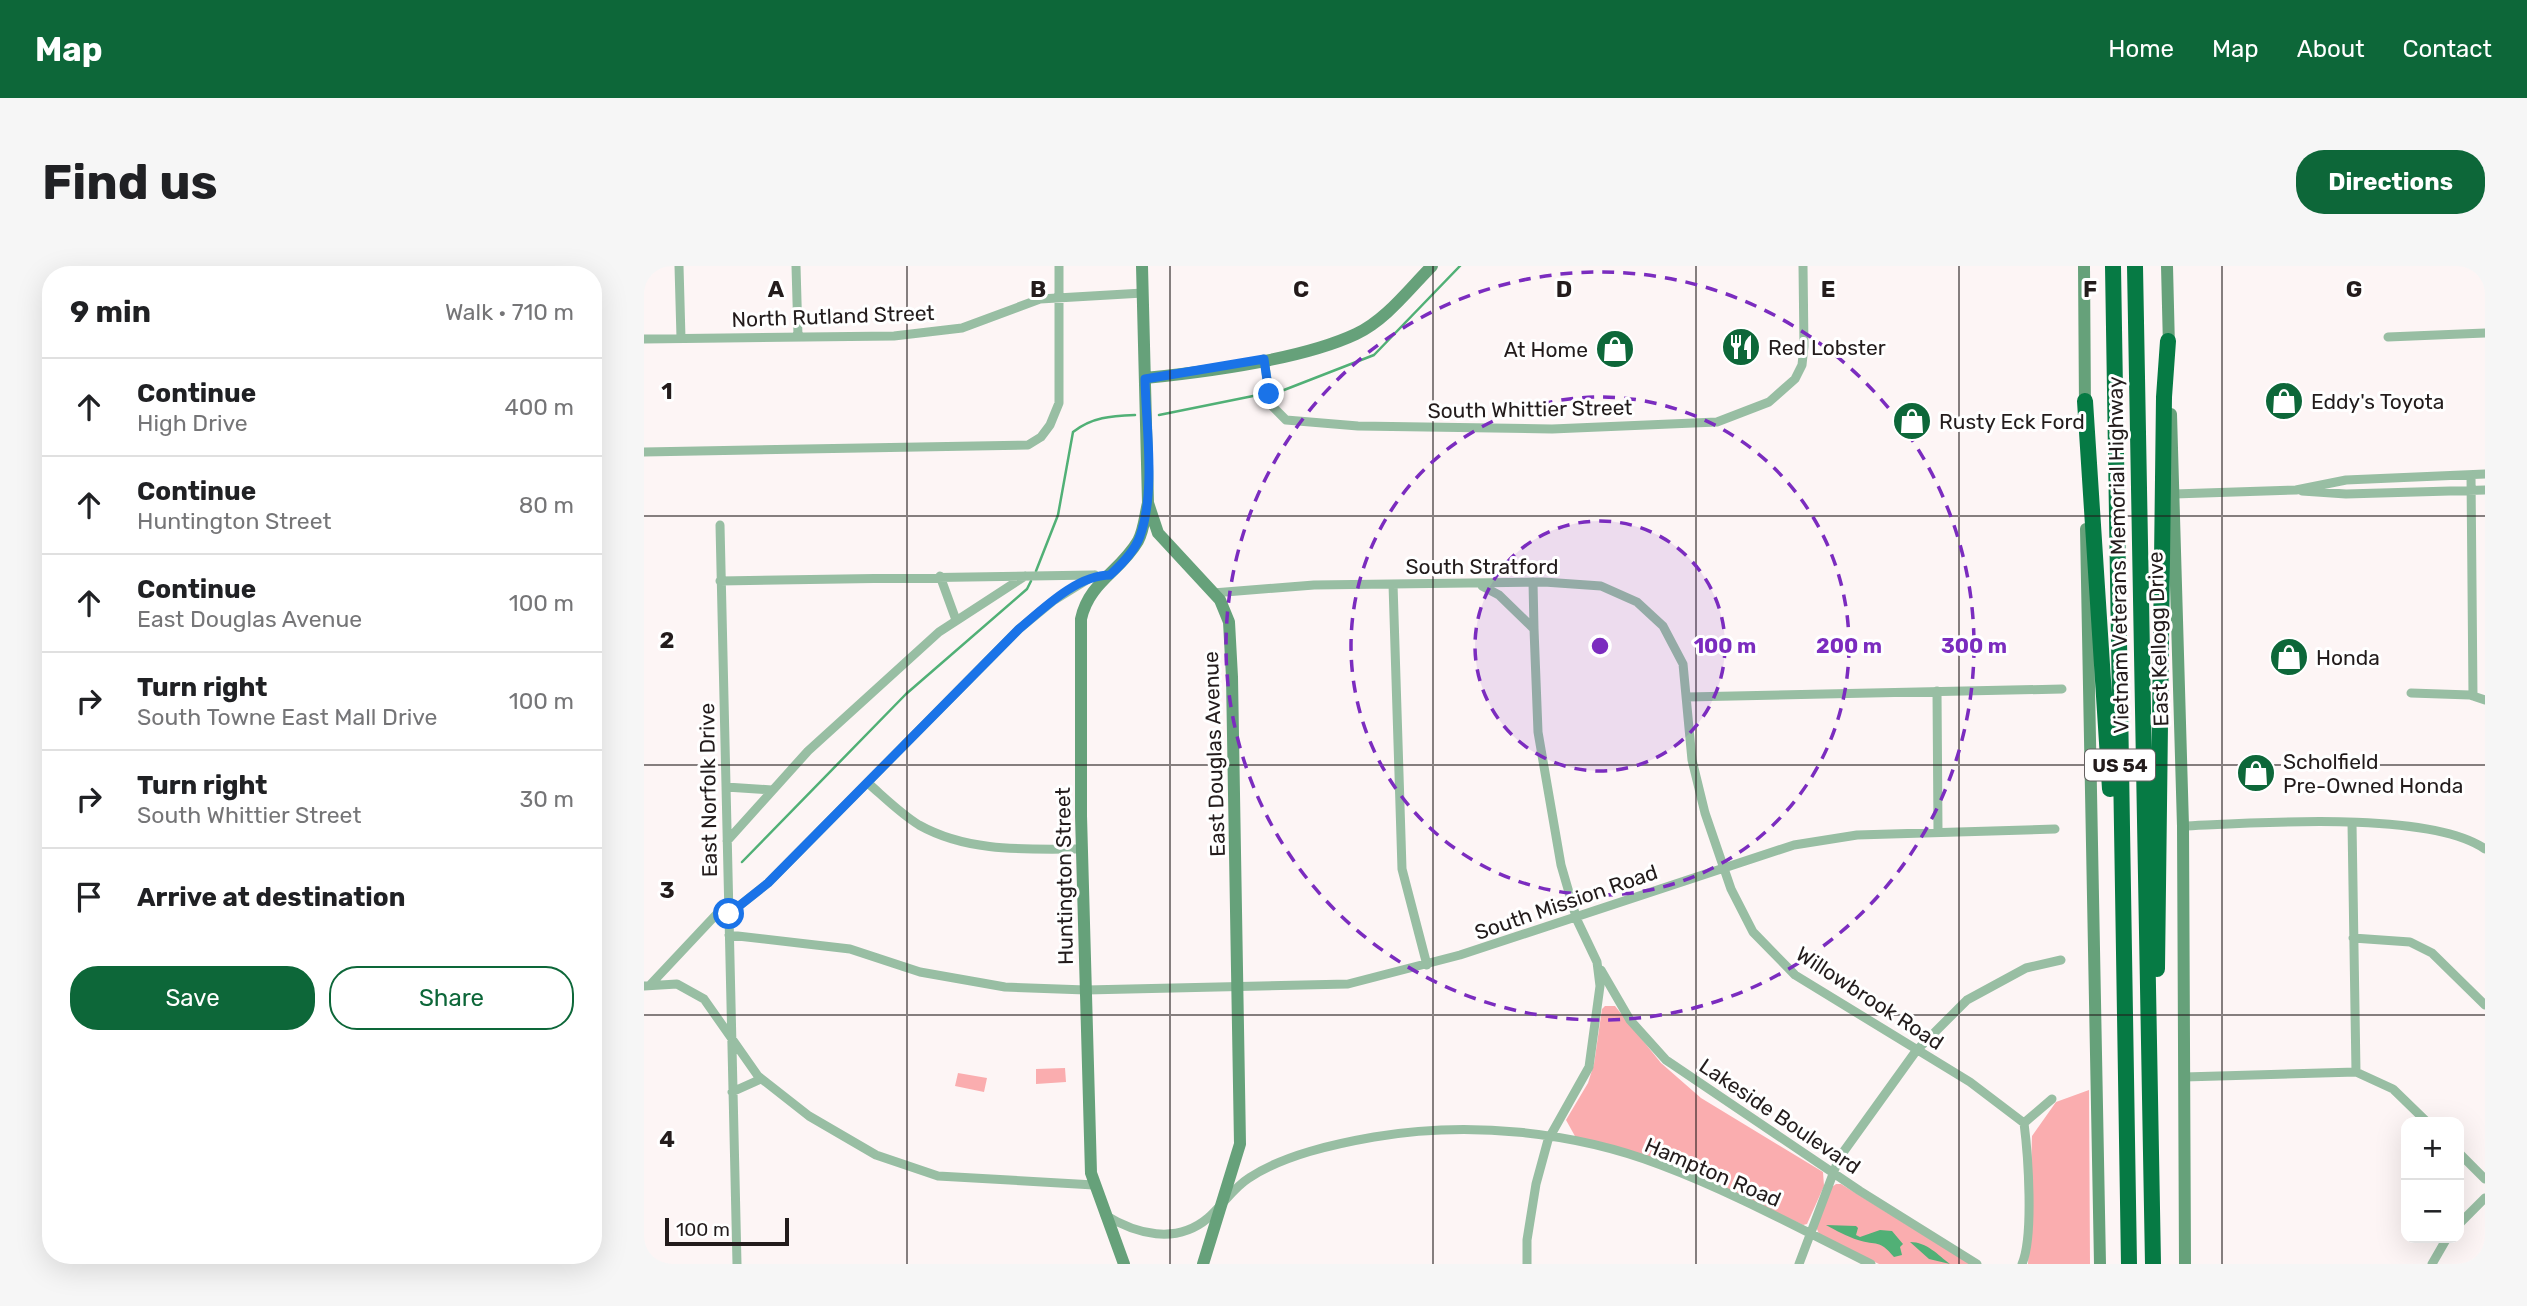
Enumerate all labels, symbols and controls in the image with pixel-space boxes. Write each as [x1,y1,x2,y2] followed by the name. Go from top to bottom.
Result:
[35,30,103,69] text: Map
[2108,35,2174,63] text: Home
[2212,35,2259,63] text: Map
[2297,35,2365,63] text: About
[2403,35,2492,63] text: Contact
[2296,150,2485,214] button: Directions
[42,153,218,211] text: Find us
[768,275,785,303] text: A
[1030,275,1046,303] text: B
[1293,275,1309,303] text: C
[1556,275,1572,303] text: D
[1821,275,1835,303] text: E
[2083,275,2097,303] text: F
[2346,275,2362,303] text: G
[70,294,151,330] text: 9 min
[445,298,574,326] text: Walk · 710 m
[731,300,935,332] street label: North Rutland Street
[1720,326,1762,368] restaurant icon: Red Lobster
[1594,328,1636,370] shop icon: At Home
[1768,335,1886,360] place label: Red Lobster
[1504,337,1588,362] place label: At Home
[2102,376,2134,734] street label: Vietnam Veterans Memorial Highway
[661,377,673,405] text: 1
[137,378,256,409] text: Continue
[1253,378,1284,409] route end
[2263,380,2305,422] shop icon: Eddy's Toyota
[70,388,108,426] icon: ahead
[2311,389,2444,414] place label: Eddy's Toyota
[504,393,574,421] text: 400 m
[1427,395,1633,423] street label: South Whittier Street
[1891,400,1933,442] shop icon: Rusty Eck Ford
[137,409,248,437] text: High Drive
[1939,409,2085,434] place label: Rusty Eck Ford
[137,476,256,507] text: Continue
[70,486,108,524] icon: ahead
[519,491,574,519] text: 80 m
[137,507,332,535] text: Huntington Street
[2142,551,2174,727] street label: East Kellogg Drive
[1406,554,1558,579] street label: South Stratford
[137,574,256,605] text: Continue
[70,584,108,622] icon: ahead
[509,589,574,617] text: 100 m
[137,605,362,633] text: East Douglas Avenue
[660,626,674,654] text: 2
[1694,633,1756,658] text: 100 m
[1816,633,1882,658] text: 200 m
[1941,633,2007,658] text: 300 m
[1588,634,1612,658] centre of rings
[2268,636,2310,678] shop icon: Honda
[2316,645,2380,670] place label: Honda
[1198,651,1230,857] street label: East Douglas Avenue
[137,672,267,703] text: Turn right
[70,682,108,720] icon: right
[509,687,574,715] text: 100 m
[137,703,437,731] text: South Towne East Mall Drive
[694,703,722,877] street label: East Norfolk Drive
[2283,749,2463,798] place label: Scholfield Pre-Owned Honda
[2085,750,2155,780] road number: US 54
[2235,752,2277,794] shop icon: Scholfield Pre-Owned Honda
[137,770,267,801] text: Turn right
[70,780,108,818] icon: right
[519,785,574,813] text: 30 m
[1050,787,1078,965] street label: Huntington Street
[137,801,361,829] text: South Whittier Street
[1471,859,1661,945] street label: South Mission Road
[659,876,675,904] text: 3
[70,878,108,916] icon: arrive
[137,882,405,913] text: Arrive at destination
[713,898,744,929] route start
[1792,941,1948,1055] street label: Willowbrook Road
[70,966,315,1030] button: Save
[329,966,574,1030] button: Share
[1695,1053,1865,1179] street label: Lakeside Boulevard
[2401,1117,2464,1243] map controls
[2401,1117,2464,1180] button: +
[659,1125,675,1153] text: 4
[1641,1132,1785,1212] street label: Hampton Road
[2401,1180,2464,1243] button: −
[665,1215,789,1247] scale bar
[676,1218,730,1241] text: 100 m

